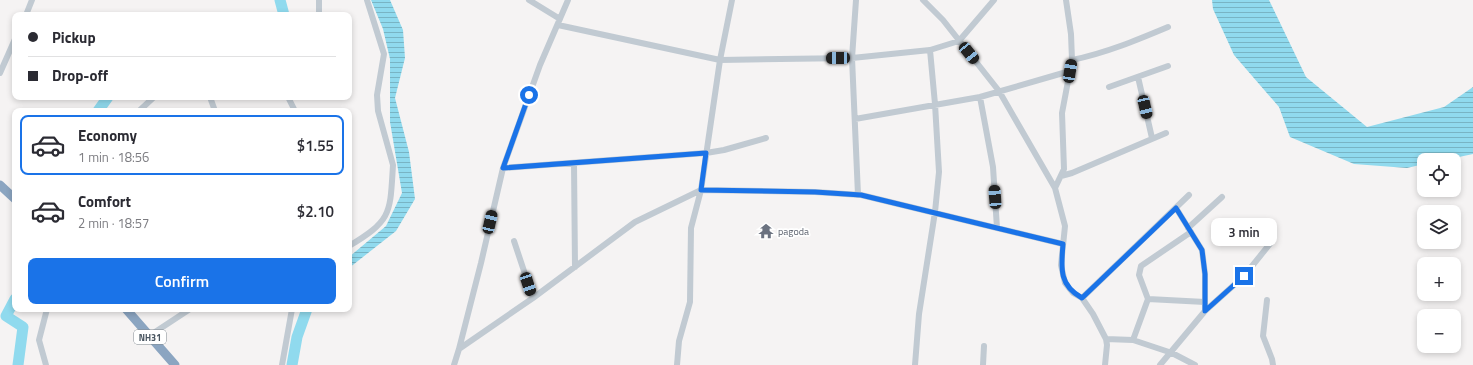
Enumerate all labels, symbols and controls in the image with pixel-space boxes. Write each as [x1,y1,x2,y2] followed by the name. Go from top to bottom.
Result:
[52,26,96,49] text: Pickup
[957,40,981,66] car
[826,52,850,64] car
[1062,58,1078,84] car
[52,64,108,87] text: Drop-off
[520,86,538,104] route start
[1136,94,1154,120] car
[78,124,137,147] text: Economy
[30,127,66,163] icon: car
[297,134,334,157] text: $1.55
[78,147,149,167] text: 1 min · 18:56
[1417,153,1461,353] map controls
[1417,153,1461,197] button: locate
[988,185,1002,209] car
[78,190,131,213] text: Comfort
[30,193,66,229] icon: car
[297,200,334,223] text: $2.10
[1417,205,1461,249] button: layers
[481,209,499,235] car
[78,213,149,233] text: 2 min · 18:57
[1211,218,1277,246] callout: 3 min
[757,222,775,240] temple icon: pagoda
[1228,222,1260,242] text: 3 min
[778,224,809,239] place label: pagoda
[1417,257,1461,301] button: +
[28,258,336,304] button: Confirm
[1235,267,1253,285] route end
[519,271,537,297] car
[1417,309,1461,353] button: −
[134,330,166,344] road number: NH31

